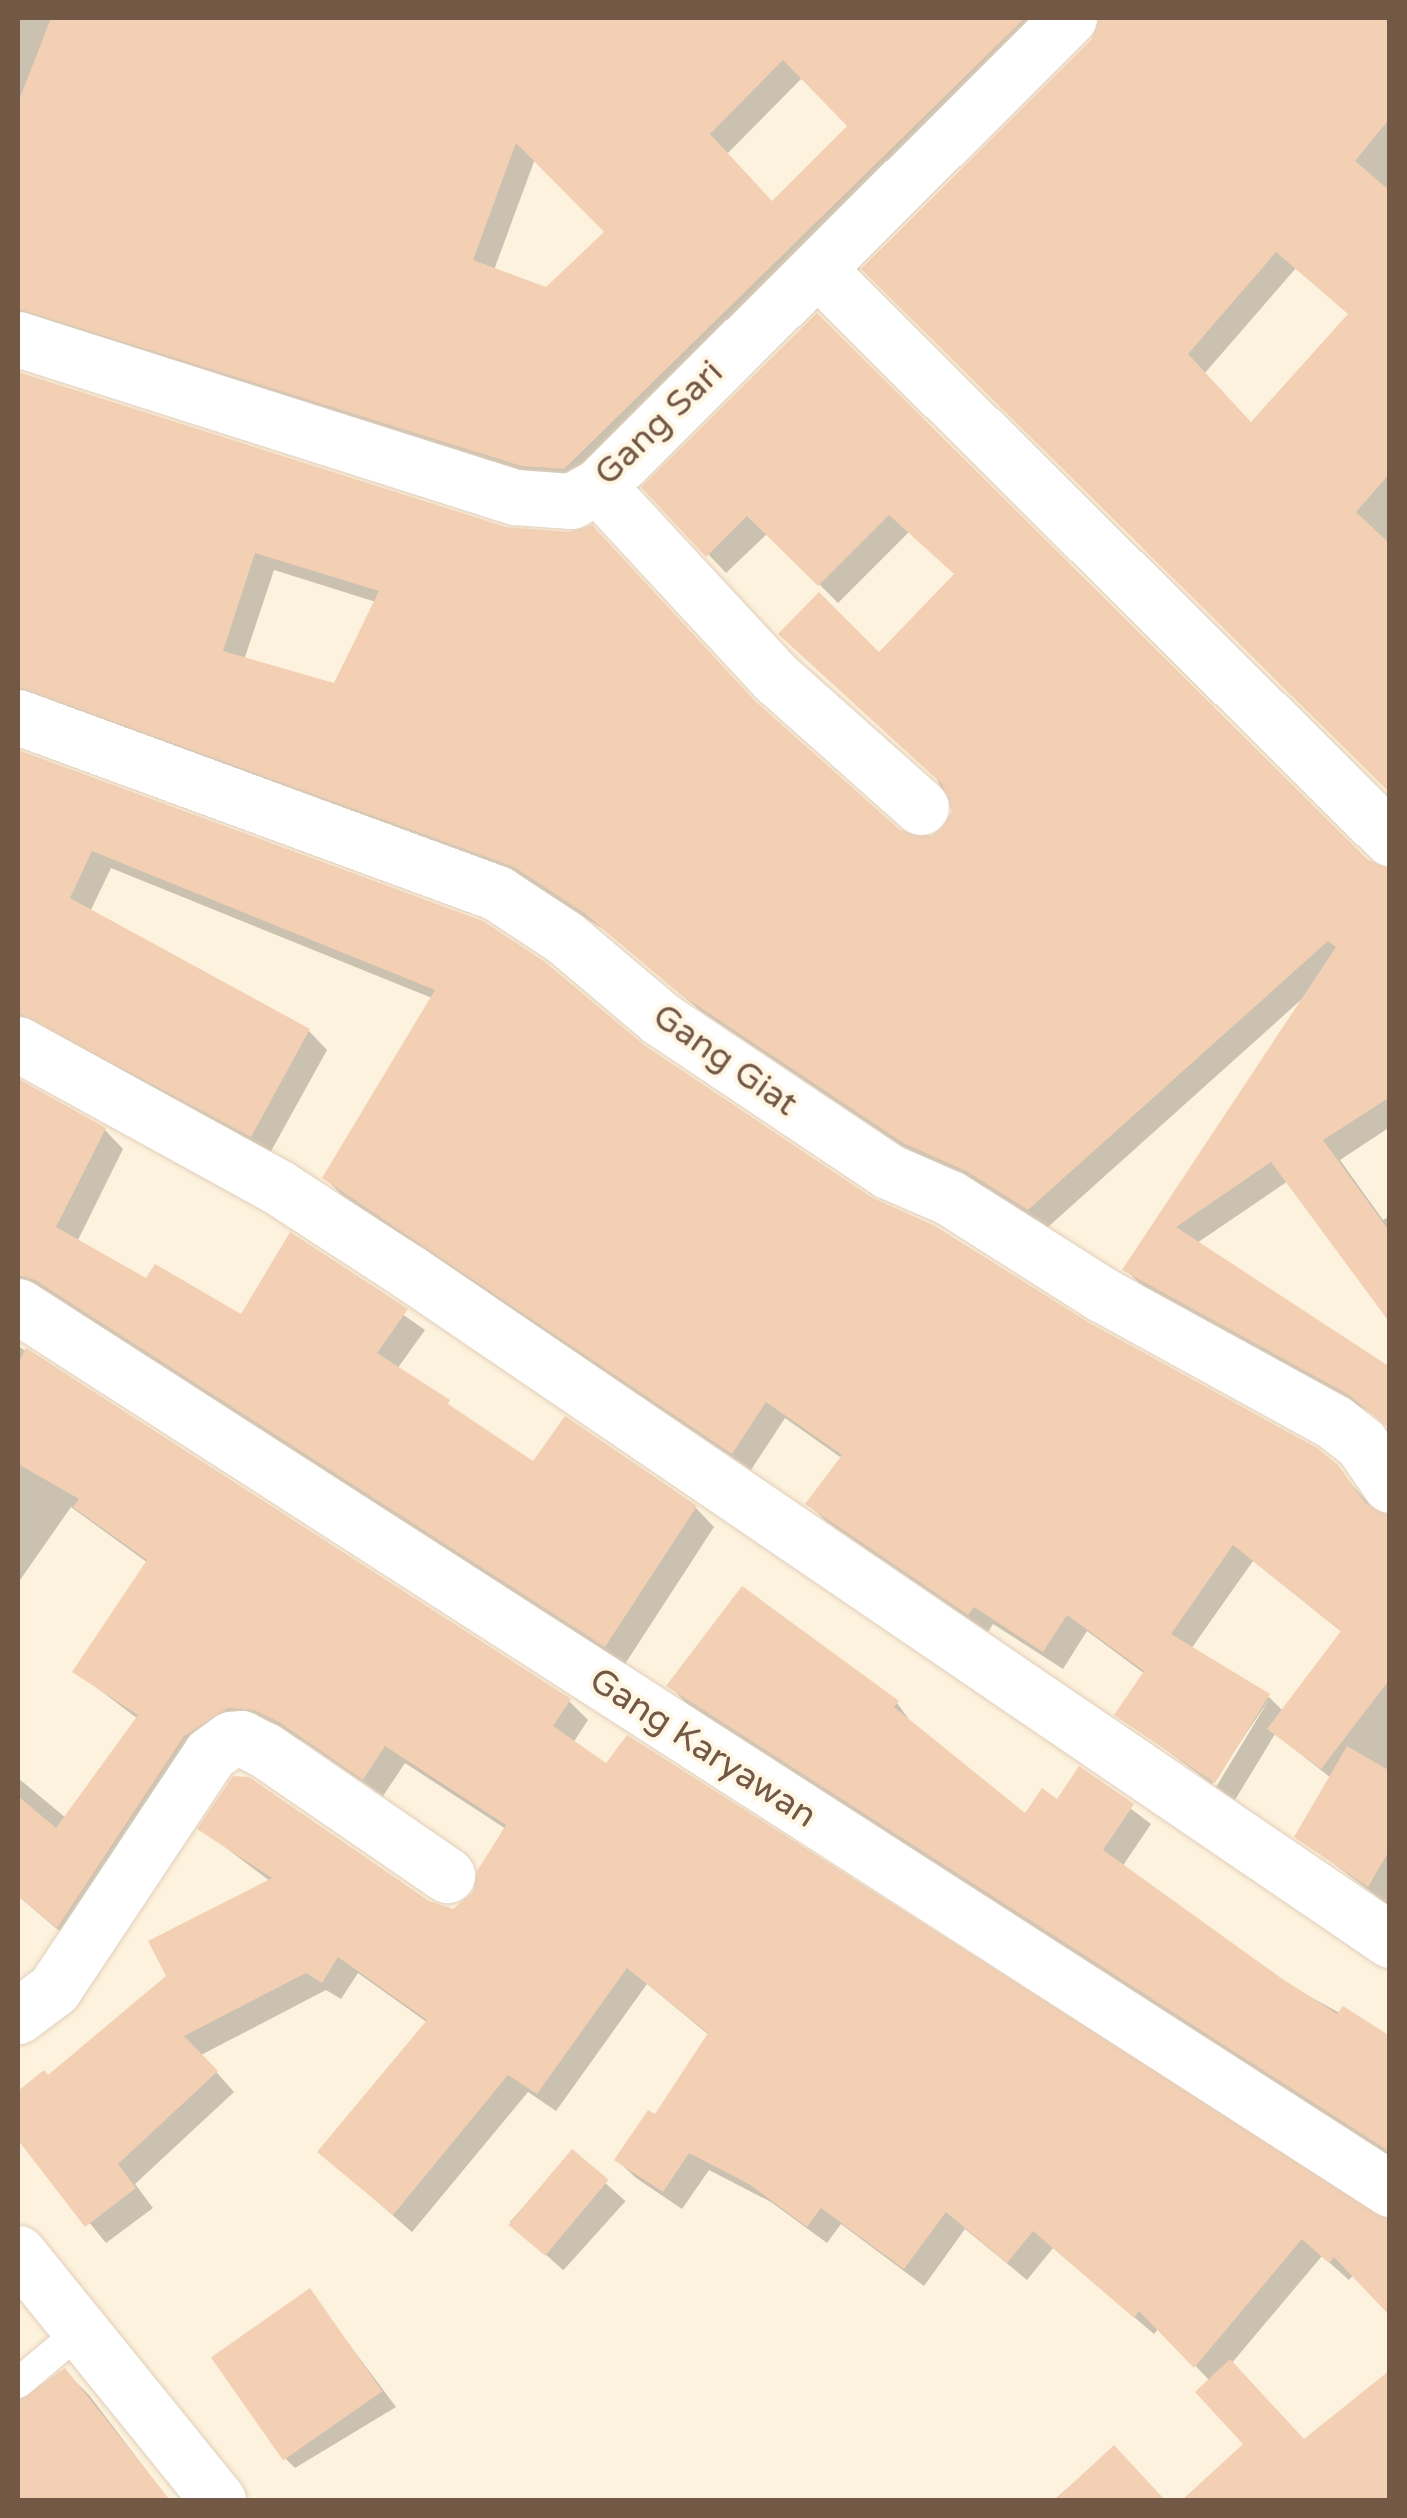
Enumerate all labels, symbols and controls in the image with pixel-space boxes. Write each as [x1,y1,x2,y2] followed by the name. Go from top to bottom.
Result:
[586,352,732,494] street label: Gang Sari
[645,995,805,1125] street label: Gang Giat
[582,1659,824,1837] street label: Gang Karyawan

